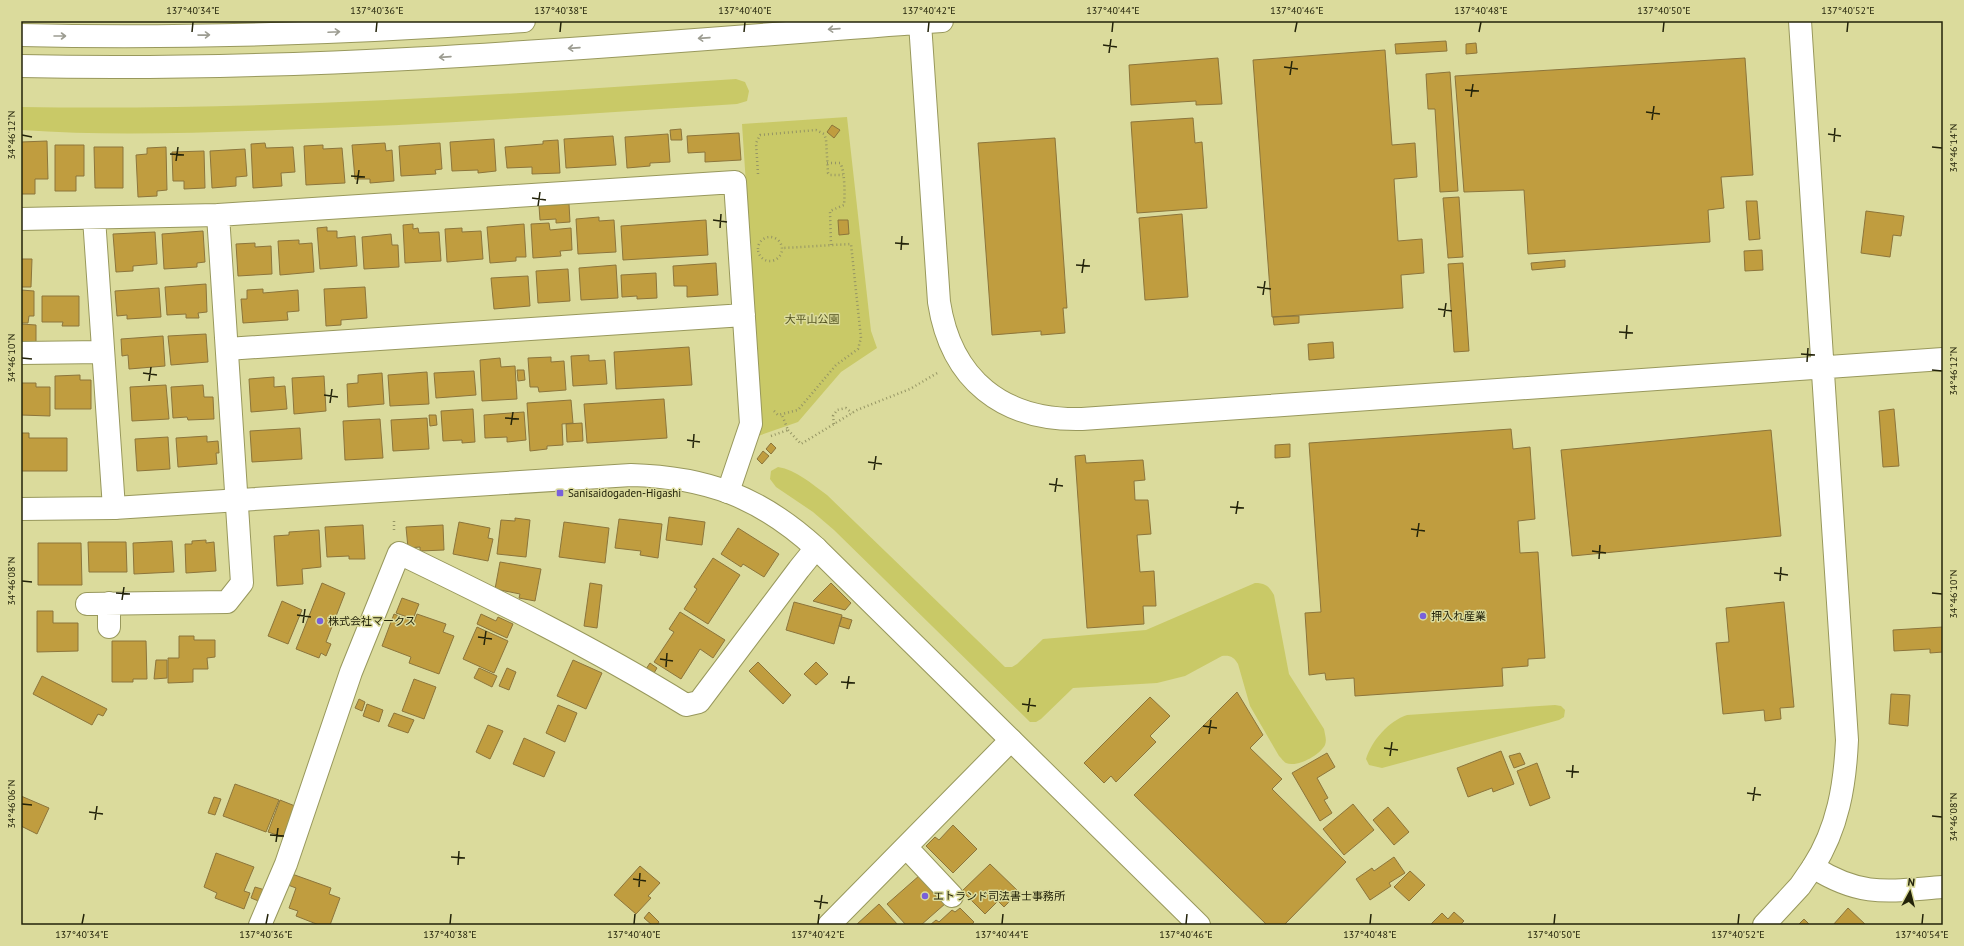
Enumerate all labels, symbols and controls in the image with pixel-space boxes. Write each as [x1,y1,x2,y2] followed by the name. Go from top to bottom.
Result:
[166,4,220,17] text: 137°40'34"E
[350,4,404,17] text: 137°40'36"E
[534,4,588,17] text: 137°40'38"E
[718,4,772,17] text: 137°40'40"E
[902,4,956,17] text: 137°40'42"E
[1086,4,1140,17] text: 137°40'44"E
[1270,4,1324,17] text: 137°40'46"E
[1454,4,1508,17] text: 137°40'48"E
[1637,4,1691,17] text: 137°40'50"E
[1821,4,1875,17] text: 137°40'52"E
[828,25,841,32] one-way arrow
[327,28,340,36] one-way arrow
[197,31,210,39] one-way arrow
[53,32,66,40] one-way arrow
[698,35,711,42] one-way arrow
[568,44,581,51] one-way arrow
[439,53,452,60] one-way arrow
[5,110,18,160] text: 34°46'12"N
[1947,123,1960,173] text: 34°46'14"N
[785,312,840,326] park label: 大平山公園
[5,333,18,383] text: 34°46'10"N
[1947,346,1960,396] text: 34°46'12"N
[568,486,681,500] place label: Sanisaidogaden-Higashi
[555,488,565,498] marker: Sanisaidogaden-Higashi
[5,556,18,606] text: 34°46'08"N
[1947,569,1960,619] text: 34°46'10"N
[1431,609,1486,623] place label: 押入れ産業
[1418,611,1428,621] marker: 押入れ産業
[328,614,416,628] place label: 株式会社マークス
[315,616,325,626] marker: 株式会社マークス
[5,779,18,829] text: 34°46'06"N
[1947,792,1960,842] text: 34°46'08"N
[1890,872,1930,912] north arrow
[1907,875,1916,889] text: N
[933,889,1066,903] place label: エトランド司法書士事務所
[920,891,930,901] marker: エトランド司法書士事務所
[55,928,109,941] text: 137°40'34"E
[239,928,293,941] text: 137°40'36"E
[423,928,477,941] text: 137°40'38"E
[607,928,661,941] text: 137°40'40"E
[791,928,845,941] text: 137°40'42"E
[975,928,1029,941] text: 137°40'44"E
[1159,928,1213,941] text: 137°40'46"E
[1343,928,1397,941] text: 137°40'48"E
[1527,928,1581,941] text: 137°40'50"E
[1711,928,1765,941] text: 137°40'52"E
[1895,928,1949,941] text: 137°40'54"E

